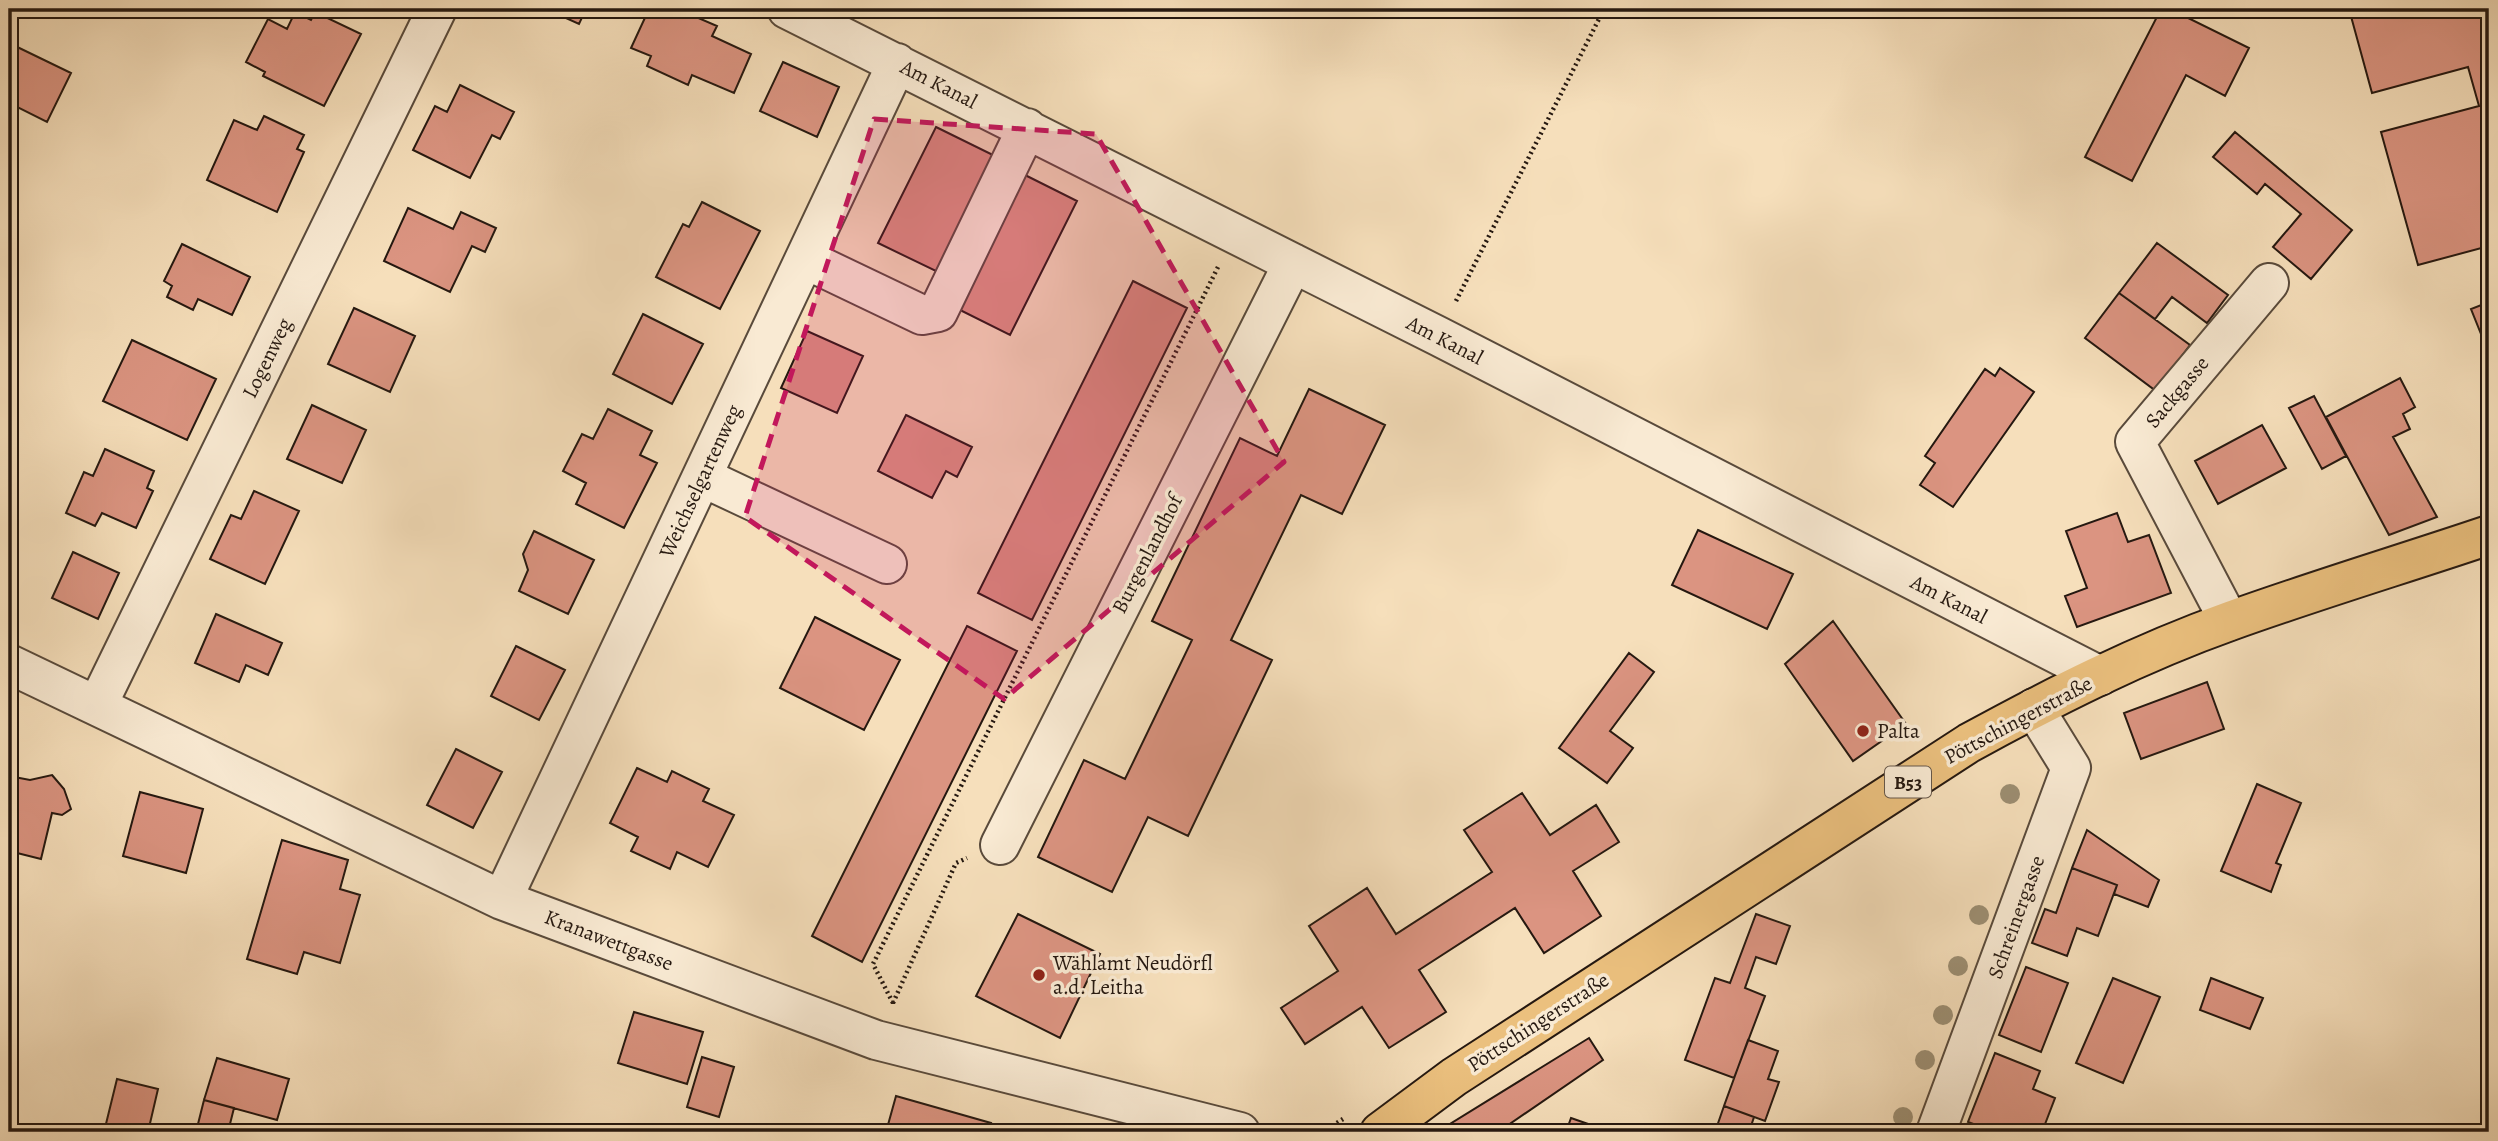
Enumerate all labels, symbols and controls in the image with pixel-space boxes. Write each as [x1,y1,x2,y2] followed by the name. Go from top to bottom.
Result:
[895,52,982,115] street label: Am Kanal
[1401,308,1488,371] street label: Am Kanal
[235,313,299,403] street label: Logenweg
[2139,350,2215,434] street label: Sackgasse
[652,399,748,563] street label: Weichselgartenweg
[1105,487,1190,618] street label: Burgenlandhof
[1905,567,1992,630] street label: Am Kanal
[1939,669,2097,771] street label: Pöttschingerstraße
[1877,717,1920,745] place label: Palta
[1855,723,1871,739] marker: Palta
[1885,766,1931,797] road number: B53
[1981,851,2051,983] street label: Schreinergasse
[541,903,677,977] street label: Kranawettgasse
[1052,949,1213,1001] place label: Wählamt Neudörfl a.d. Leitha
[1462,966,1614,1078] street label: Pöttschingerstraße
[1031,967,1047,983] marker: Wählamt Neudörfl a.d. Leitha

